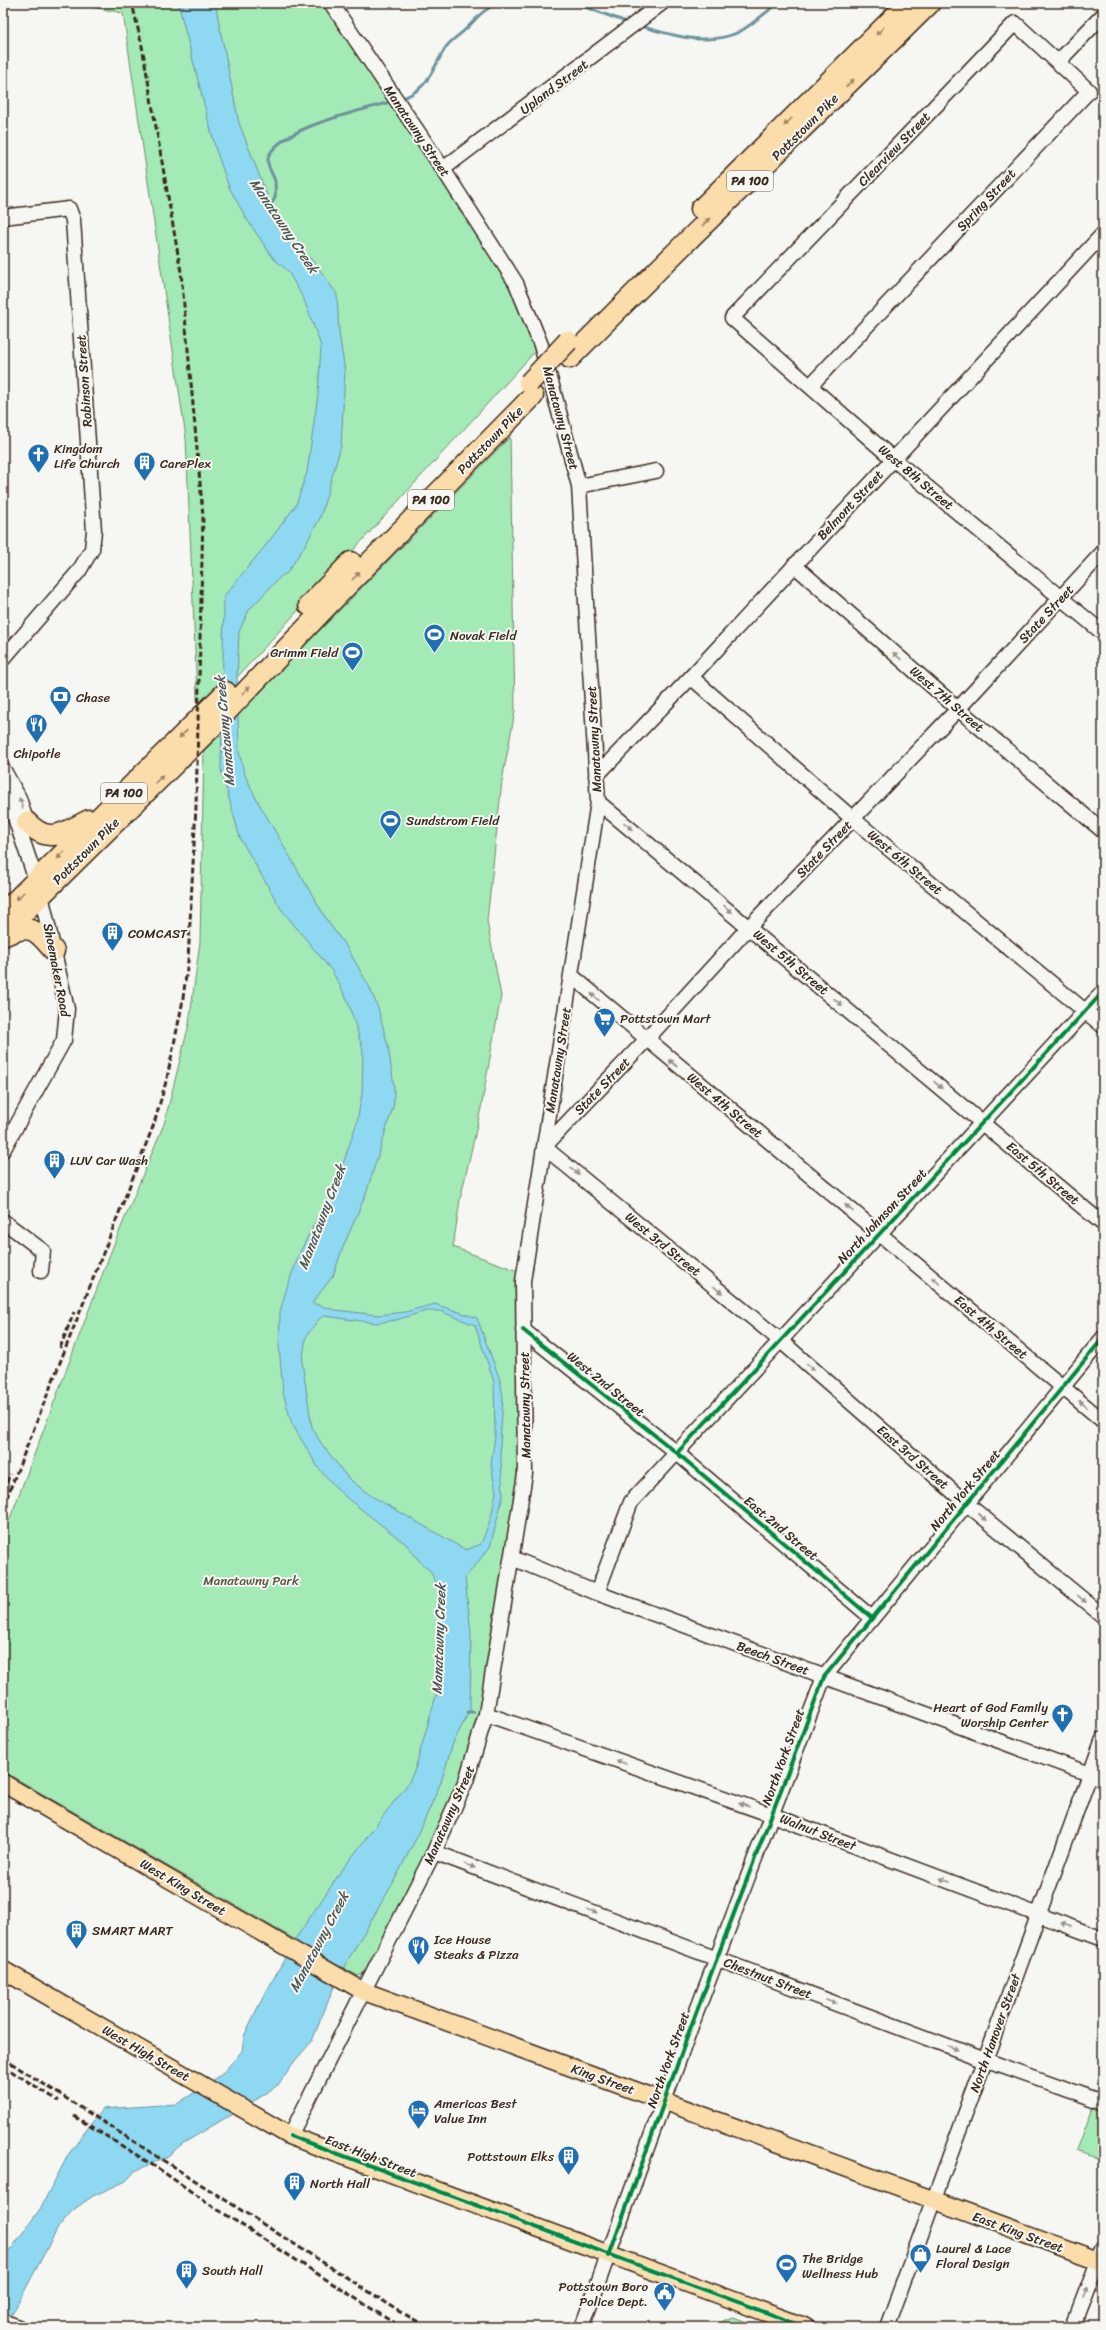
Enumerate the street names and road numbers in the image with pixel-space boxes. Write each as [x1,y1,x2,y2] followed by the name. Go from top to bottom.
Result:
[515,53,594,121] street label: Upland Street
[378,80,457,182] street label: Manatawny Street
[766,88,844,166] street label: Pottstown Pike
[852,106,936,192] street label: Clearview Street
[951,163,1022,237] street label: Spring Street
[727,171,773,191] road number: PA 100
[69,334,99,428] street label: Robinson Street
[536,363,586,473] street label: Manatawny Street
[451,400,529,480] street label: Pottstown Pike
[873,438,959,516] street label: West 8th Street
[811,464,889,546] street label: Belmont Street
[408,490,454,510] road number: PA 100
[1013,579,1080,649] street label: State Street
[904,660,990,738] street label: West 7th Street
[580,685,608,793] street label: Manatawny Street
[101,783,147,803] road number: PA 100
[47,812,125,890] street label: Pottstown Pike
[790,814,858,883] street label: State Street
[862,823,948,901] street label: West 6th Street
[37,921,78,1020] street label: Shoemaker Road
[748,923,834,1001] street label: West 5th Street
[538,1005,578,1115] street label: Manatawny Street
[568,1051,636,1120] street label: State Street
[682,1066,768,1144] street label: West 4th Street
[1001,1135,1085,1211] street label: East 5th Street
[831,1163,933,1269] street label: North Johnson Street
[620,1206,706,1282] street label: West 3rd Street
[949,1289,1033,1365] street label: East 4th Street
[562,1345,650,1423] street label: West 2nd Street
[513,1351,537,1459] street label: Manatawny Street
[872,1419,955,1495] street label: East 3rd Street
[924,1444,1007,1536] street label: North York Street
[738,1490,824,1567] street label: East 2nd Street
[733,1634,813,1682] street label: Beech Street
[755,1705,811,1809] street label: North York Street
[417,1761,481,1868] street label: Manatawny Street
[776,1807,860,1857] street label: Walnut Street
[135,1852,231,1922] street label: West King Street
[720,1951,816,2006] street label: Chestnut Street
[963,1970,1027,2096] street label: North Hanover Street
[640,2008,696,2112] street label: North York Street
[98,2018,195,2088] street label: West High Street
[568,2057,638,2101] street label: King Street
[322,2128,420,2184] street label: East High Street
[969,2205,1067,2259] street label: East King Street

